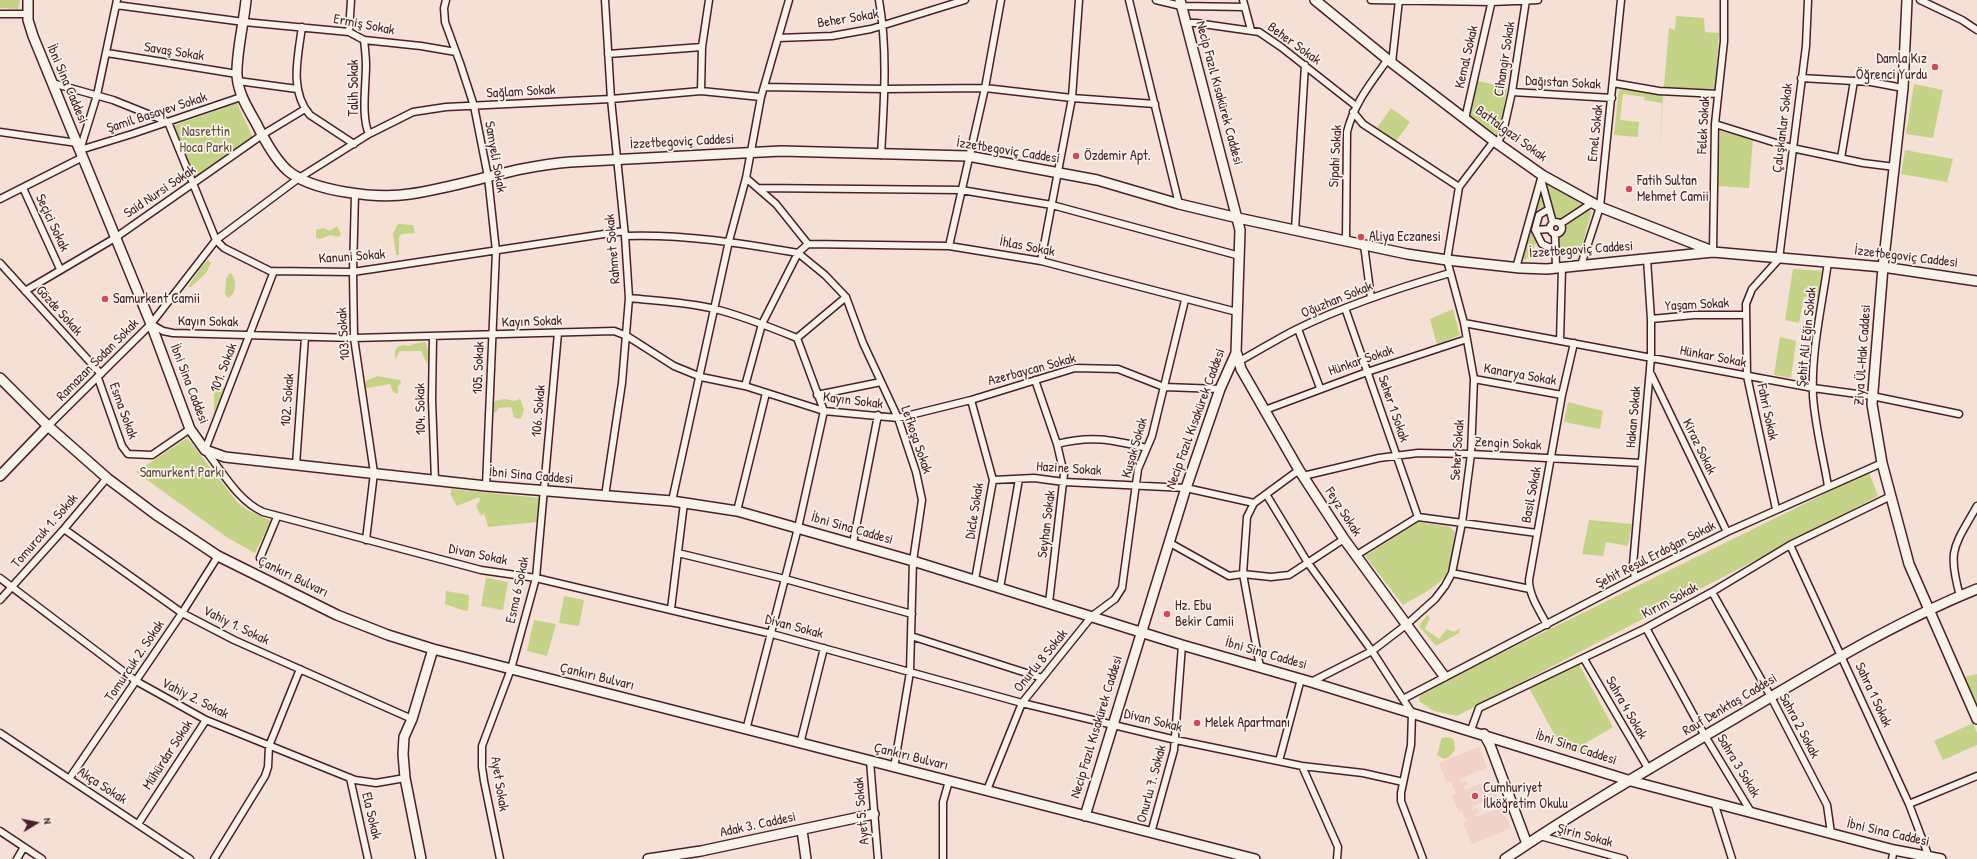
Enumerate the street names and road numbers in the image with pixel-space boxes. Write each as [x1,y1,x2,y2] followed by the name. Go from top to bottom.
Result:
[816,6,880,32] street label: Beher Sokak
[332,11,396,39] street label: Ermiş Sokak
[1192,19,1246,167] street label: Necip Fazıl Kısakürek Caddesi
[1264,19,1324,69] street label: Beher Sokak
[1491,20,1519,98] street label: Cihangir Sokak
[1452,24,1482,90] street label: Kemal Sokak
[143,39,205,65] street label: Savaş Sokak
[43,42,91,126] street label: İbni Sina Caddesi
[346,59,362,117] street label: Talih Sokak
[1525,73,1601,93] street label: Dağıstan Sokak
[486,82,556,102] street label: Sağlam Sokak
[1769,82,1797,174] street label: Çalışkanlar Sokak
[105,89,209,137] street label: Şamil Basayev Sokak
[1694,95,1714,155] street label: Felek Sokak
[1472,102,1550,166] street label: Battalgazi Sokak
[1585,104,1607,162] street label: Emel Sokak
[480,120,510,194] street label: Samyeli Sokak
[1326,124,1346,188] street label: Sipahi Sokak
[629,131,735,153] street label: İzzetbegoviç Caddesi
[955,135,1061,167] street label: İzzetbegoviç Caddesi
[121,162,199,222] street label: Said Nursi Sokak
[31,192,73,254] street label: Seçici Sokak
[602,213,624,285] street label: Rahmet Sokak
[998,233,1056,261] street label: İhlas Sokak
[1528,238,1634,262] street label: İzzetbegoviç Caddesi
[1853,242,1959,272] street label: İzzetbegoviç Caddesi
[318,246,386,268] street label: Kanuni Sokak
[1299,278,1375,322] street label: Oğuzhan Sokak
[32,282,86,340] street label: Gözde Sokak
[1793,286,1821,388] street label: Şehit Ali Eğin Sokak
[1664,295,1730,315] street label: Yaşam Sokak
[1851,304,1875,406] street label: Ziya Ül-Hak Caddesi
[334,307,354,361] street label: 103. Sokak
[178,313,238,331] street label: Kayın Sokak
[501,313,563,331] street label: Kayın Sokak
[53,315,143,405] street label: Ramazan Sodan Sokak
[207,341,241,395] street label: 101. Sokak
[470,341,488,395] street label: 105. Sokak
[166,342,212,426] street label: İbni Sina Caddesi
[1326,342,1396,380] street label: Hünkar Sokak
[1678,342,1748,372] street label: Hünkar Sokak
[1163,346,1229,492] street label: Necip Fazıl Kısakürek Caddesi
[986,350,1078,390] street label: Azerbaycan Sokak
[1482,360,1558,390] street label: Kanarya Sokak
[278,373,298,427] street label: 102. Sokak
[1374,373,1412,445] street label: Seher 1 Sokak
[105,380,141,442] street label: Esma Sokak
[1753,382,1781,442] street label: Fahri Sokak
[412,383,430,435] street label: 104. Sokak
[528,384,550,438] street label: 106. Sokak
[1623,385,1645,449] street label: Hakan Sokak
[822,389,884,413] street label: Kayın Sokak
[897,404,935,476] street label: Lefkoşa Sokak
[1118,416,1152,480] street label: Kuşak Sokak
[1678,416,1720,478] street label: Kiraz Sokak
[1447,419,1469,481] street label: Seher Sokak
[1474,434,1542,454] street label: Zengin Sokak
[1036,458,1102,480] street label: Hazine Sokak
[488,464,574,488] street label: İbni Sina Caddesi
[1518,465,1546,525] street label: Basil Sokak
[962,482,988,540] street label: Dicle Sokak
[1321,484,1365,540] street label: Feyz Sokak
[1035,489,1059,559] street label: Seyhan Sokak
[8,490,82,572] street label: Tomurcuk 1. Sokak
[809,509,895,549] street label: İbni Sina Caddesi
[1593,518,1719,592] street label: Şehit Resul Erdoğan Sokak
[447,541,509,569] street label: Divan Sokak
[255,553,331,601] street label: Çankırı Bulvarı
[503,555,533,625] street label: Esma 6 Sokak
[1639,579,1701,623] street label: Kırım Sokak
[200,603,272,649] street label: Vahiy 1. Sokak
[763,611,825,643] street label: Divan Sokak
[102,617,168,705] street label: Tomurcuk 2. Sokak
[1011,626,1071,696] street label: Onurlu 8 Sokak
[1223,634,1309,674] street label: İbni Sina Caddesi
[1067,654,1127,800] street label: Necip Fazıl Kısakürek Caddesi
[558,660,636,694] street label: Çankırı Bulvarı
[1851,660,1895,730] street label: Sahra 1 Sokak
[1680,670,1780,740] street label: Rauf Denktaş Caddesi
[1601,674,1651,742] street label: Sahra 4 Sokak
[158,675,232,723] street label: Vahiy 2. Sokak
[1775,691,1823,761] street label: Sahra 2 Sokak
[1122,706,1184,736] street label: Divan Sokak
[139,717,197,793] street label: Mühürdar Sokak
[1533,727,1619,769] street label: İbni Sina Caddesi
[1713,731,1763,801] street label: Sahra 3 Sokak
[872,740,950,774] street label: Çankırı Bulvarı
[1134,743,1170,825] street label: Onurlu 7. Sokak
[486,755,512,813] street label: Ayet Sokak
[74,764,130,808] street label: Akça Sokak
[851,777,873,845] street label: Ayet 5. Sokak
[357,791,385,841] street label: Ela Sokak
[718,809,798,841] street label: Adak 3. Caddesi
[1845,815,1931,851] street label: İbni Sina Caddesi
[1555,821,1615,851] street label: Şirin Sokak

